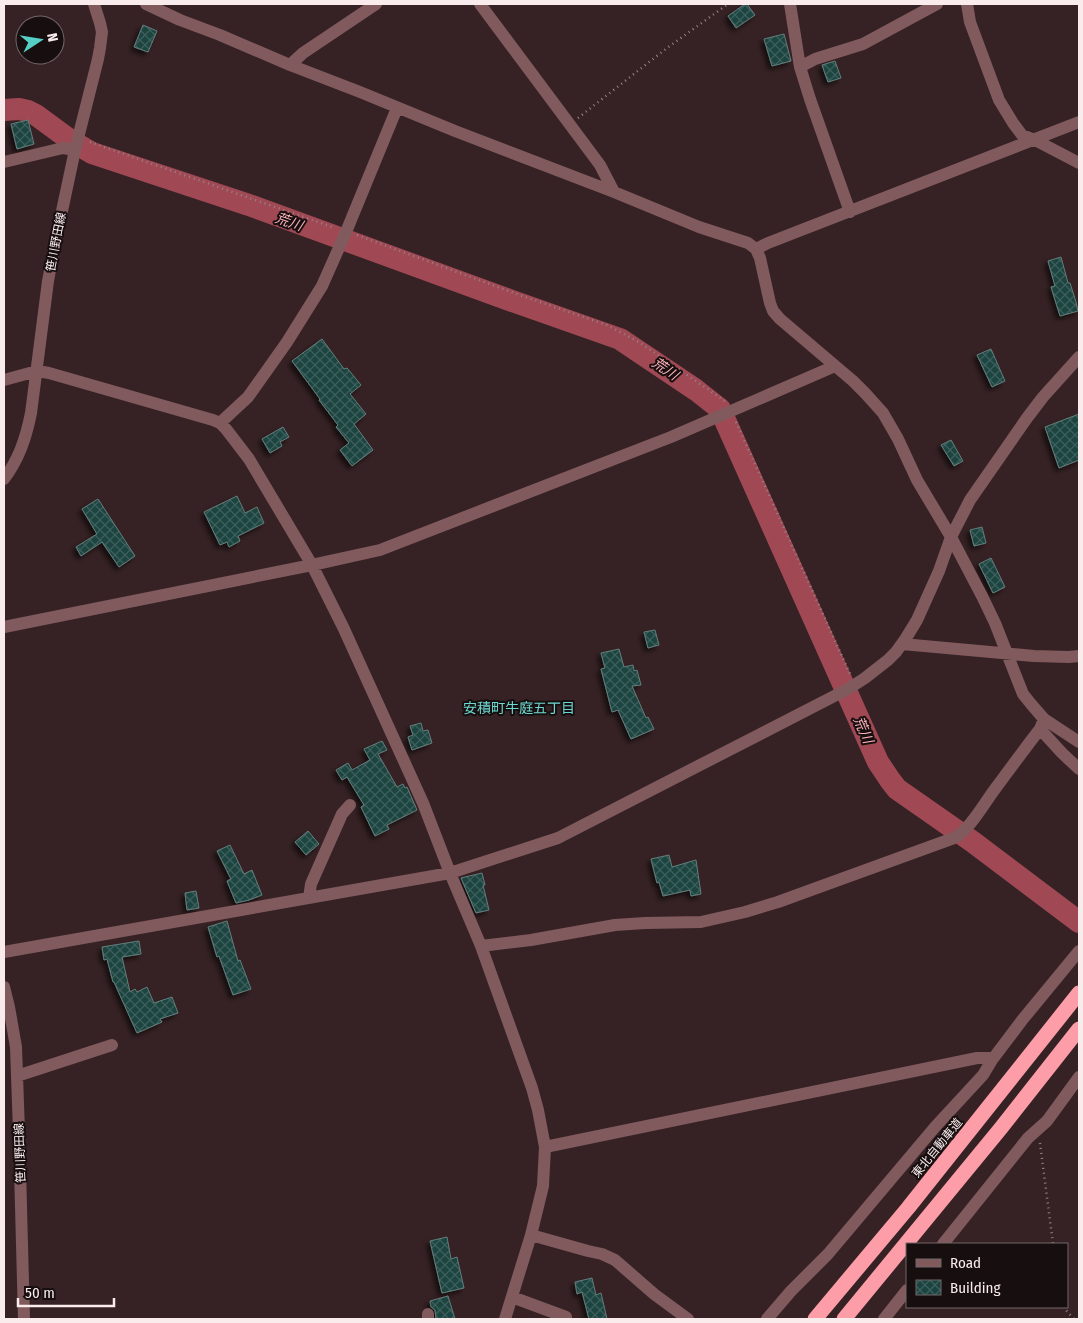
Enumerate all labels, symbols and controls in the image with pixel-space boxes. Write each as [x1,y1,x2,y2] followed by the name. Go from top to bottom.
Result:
[15,15,65,65] north arrow
[43,32,61,43] text: N
[273,209,307,235] water label: 荒川
[43,211,69,273] street label: 笹川野田線
[649,354,683,385] water label: 荒川
[463,700,575,717] district label: 安積町牛庭五丁目
[850,714,877,748] water label: 荒川
[909,1116,965,1180] street label: 東北自動車道
[12,1123,28,1183] street label: 笹川野田線
[906,1243,1068,1308] legend
[950,1254,981,1272] text: Road
[18,1276,114,1308] scale bar
[950,1279,1001,1297] text: Building
[25,1284,55,1302] text: 50 m

